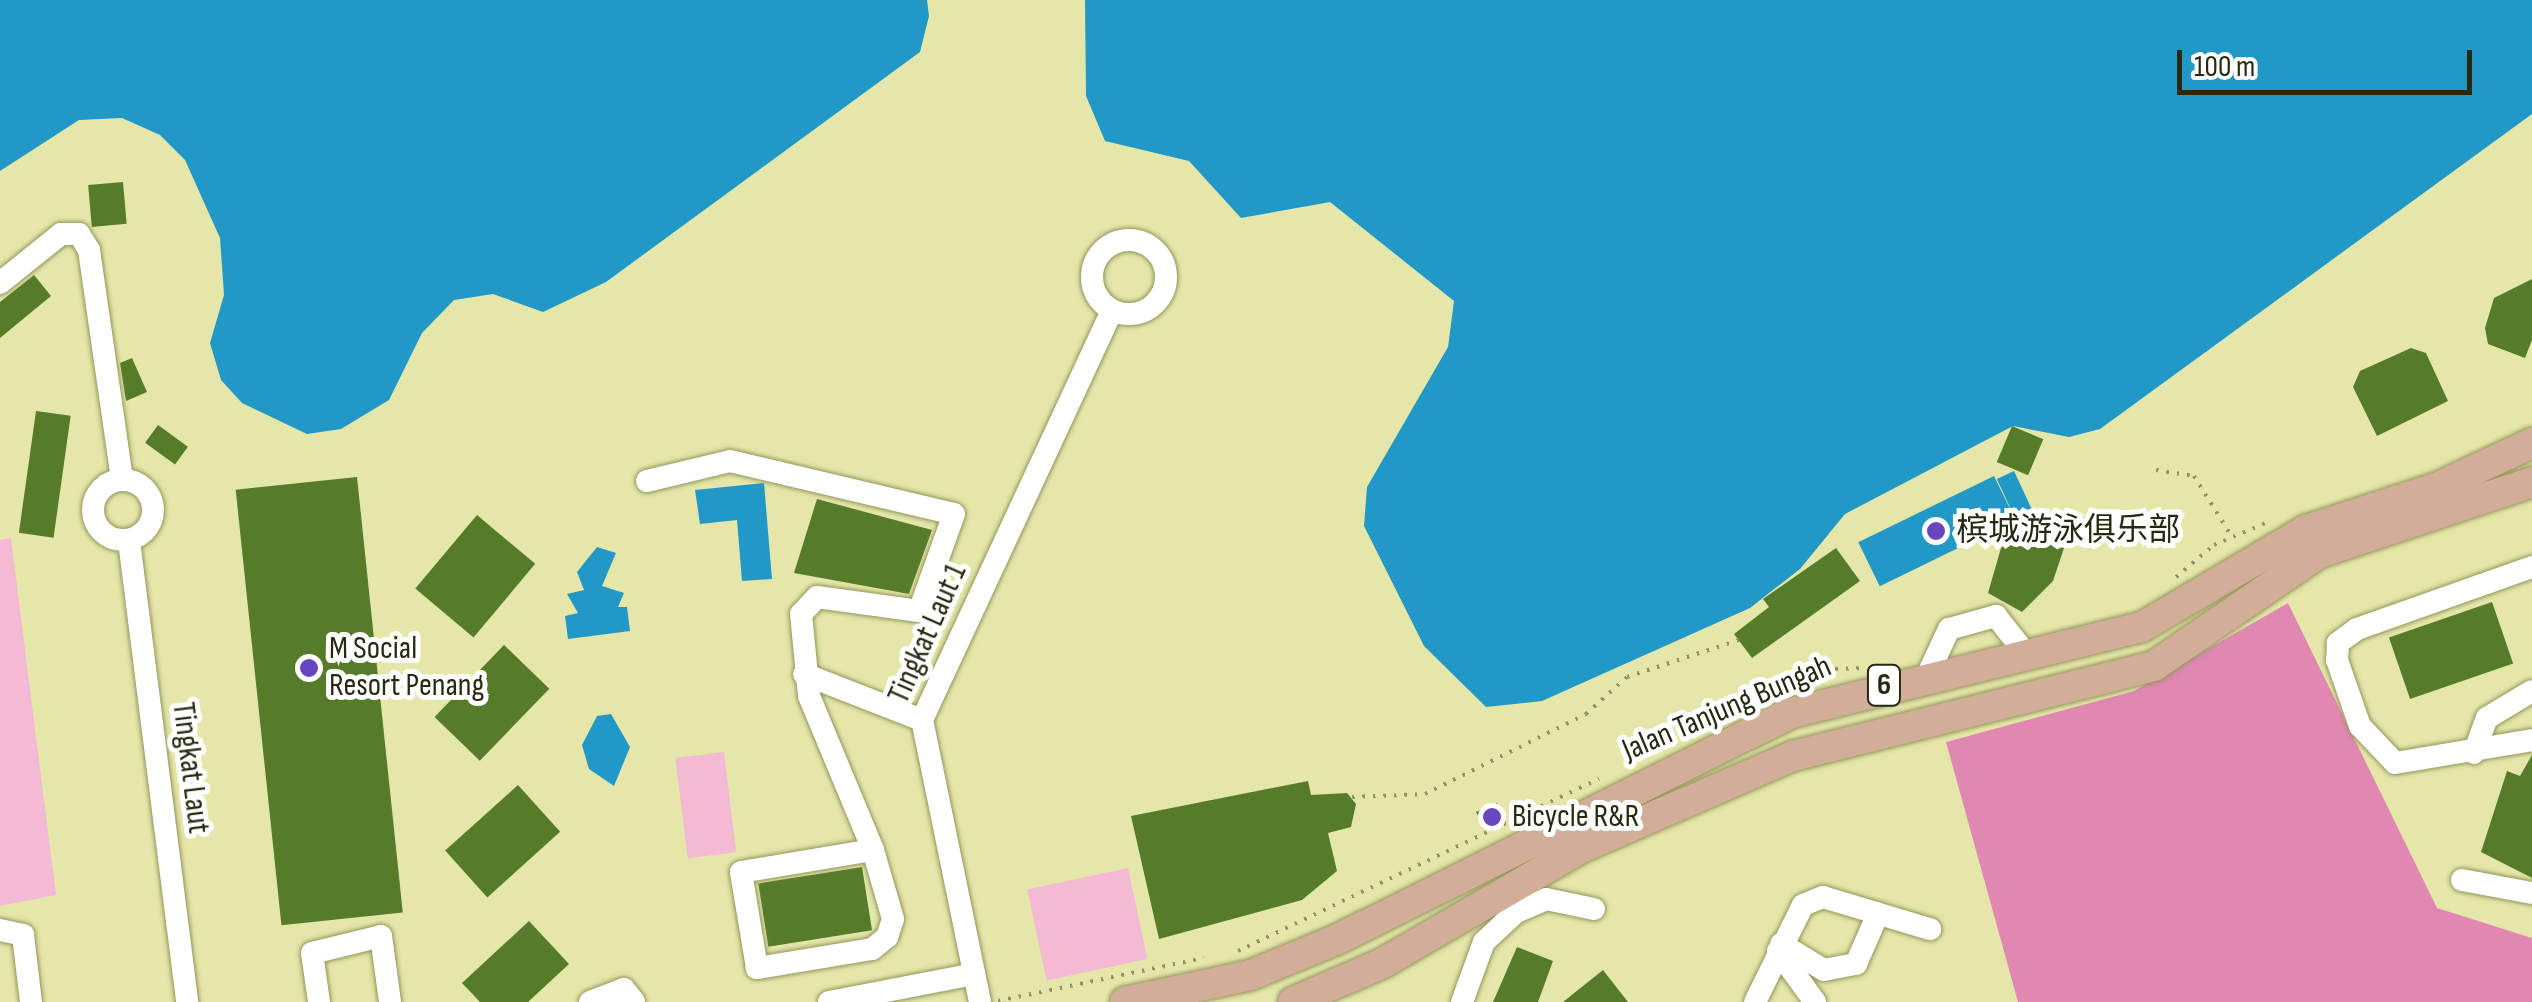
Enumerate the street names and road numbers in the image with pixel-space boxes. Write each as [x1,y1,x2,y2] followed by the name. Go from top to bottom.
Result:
[880,558,976,710] street label: Tingkat Laut 1
[1617,648,1837,770] street label: Jalan Tanjung Bungah
[1866,660,1902,710] road number: 6
[163,700,217,836] street label: Tingkat Laut

